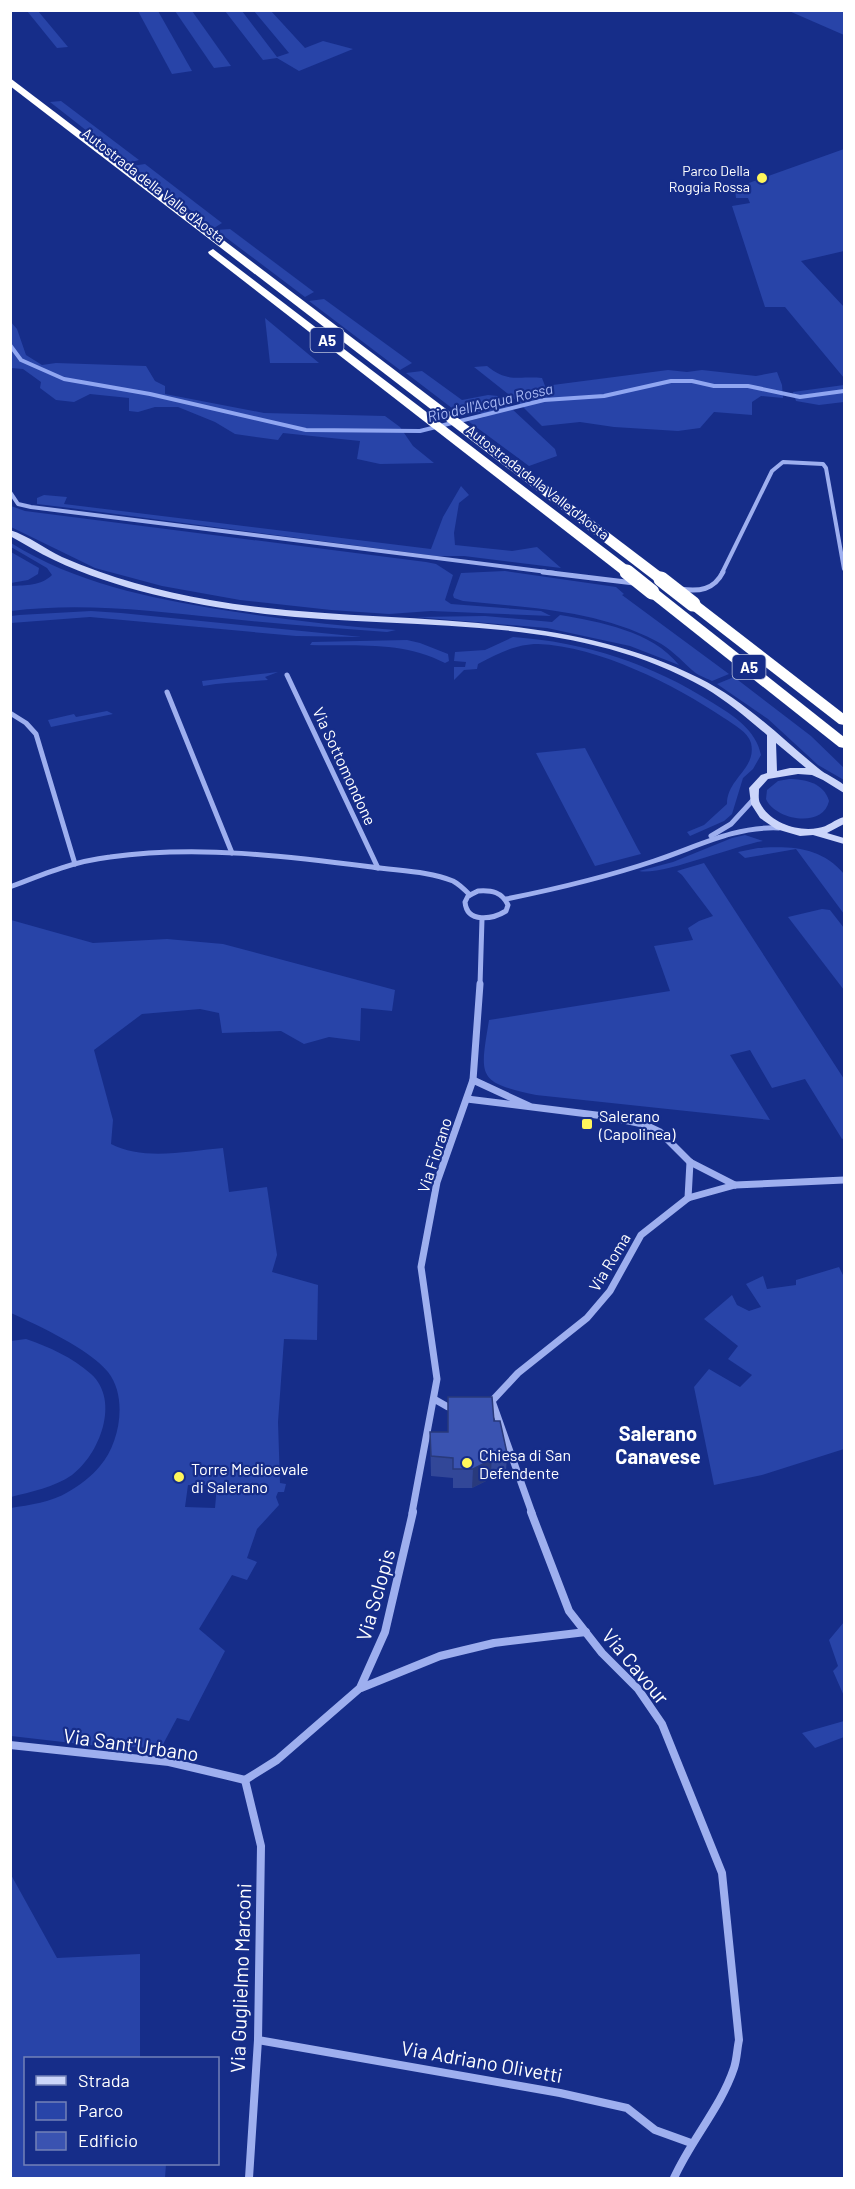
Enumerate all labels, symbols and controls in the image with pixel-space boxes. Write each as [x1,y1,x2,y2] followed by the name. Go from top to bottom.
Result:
[79,124,229,246] street label: Autostrada della Valle d'Aosta
[669,162,750,195] place label: Parco Della Roggia Rossa
[755,171,769,185] marker: Parco Della Roggia Rossa
[310,328,344,352] road number: A5
[425,379,555,425] water label: Rio dell'Acqua Rossa
[463,421,613,543] street label: Autostrada della Valle d'Aosta
[732,655,766,679] road number: A5
[309,704,381,828] street label: Via Sottomondone
[598,1106,676,1143] place label: Salerano (Capolinea)
[413,1115,455,1195] street label: Via Fiorano
[580,1117,594,1131] marker: Salerano (Capolinea)
[584,1229,634,1295] street label: Via Roma
[615,1421,701,1468] district label: Salerano Canavese
[479,1445,571,1482] place label: Chiesa di San Defendente
[460,1456,474,1470] marker: Chiesa di San Defendente
[191,1459,309,1496] place label: Torre Medioevale di Salerano
[172,1470,186,1484] marker: Torre Medioevale di Salerano
[350,1546,400,1644] street label: Via Sclopis
[597,1623,675,1709] street label: Via Cavour
[62,1723,200,1765] street label: Via Sant'Urbano
[225,1883,255,2073] street label: Via Guglielmo Marconi
[399,2035,565,2087] street label: Via Adriano Olivetti
[24,2057,219,2165] legend
[78,2069,130,2091] text: Strada
[78,2099,123,2121] text: Parco
[78,2129,138,2151] text: Edificio

